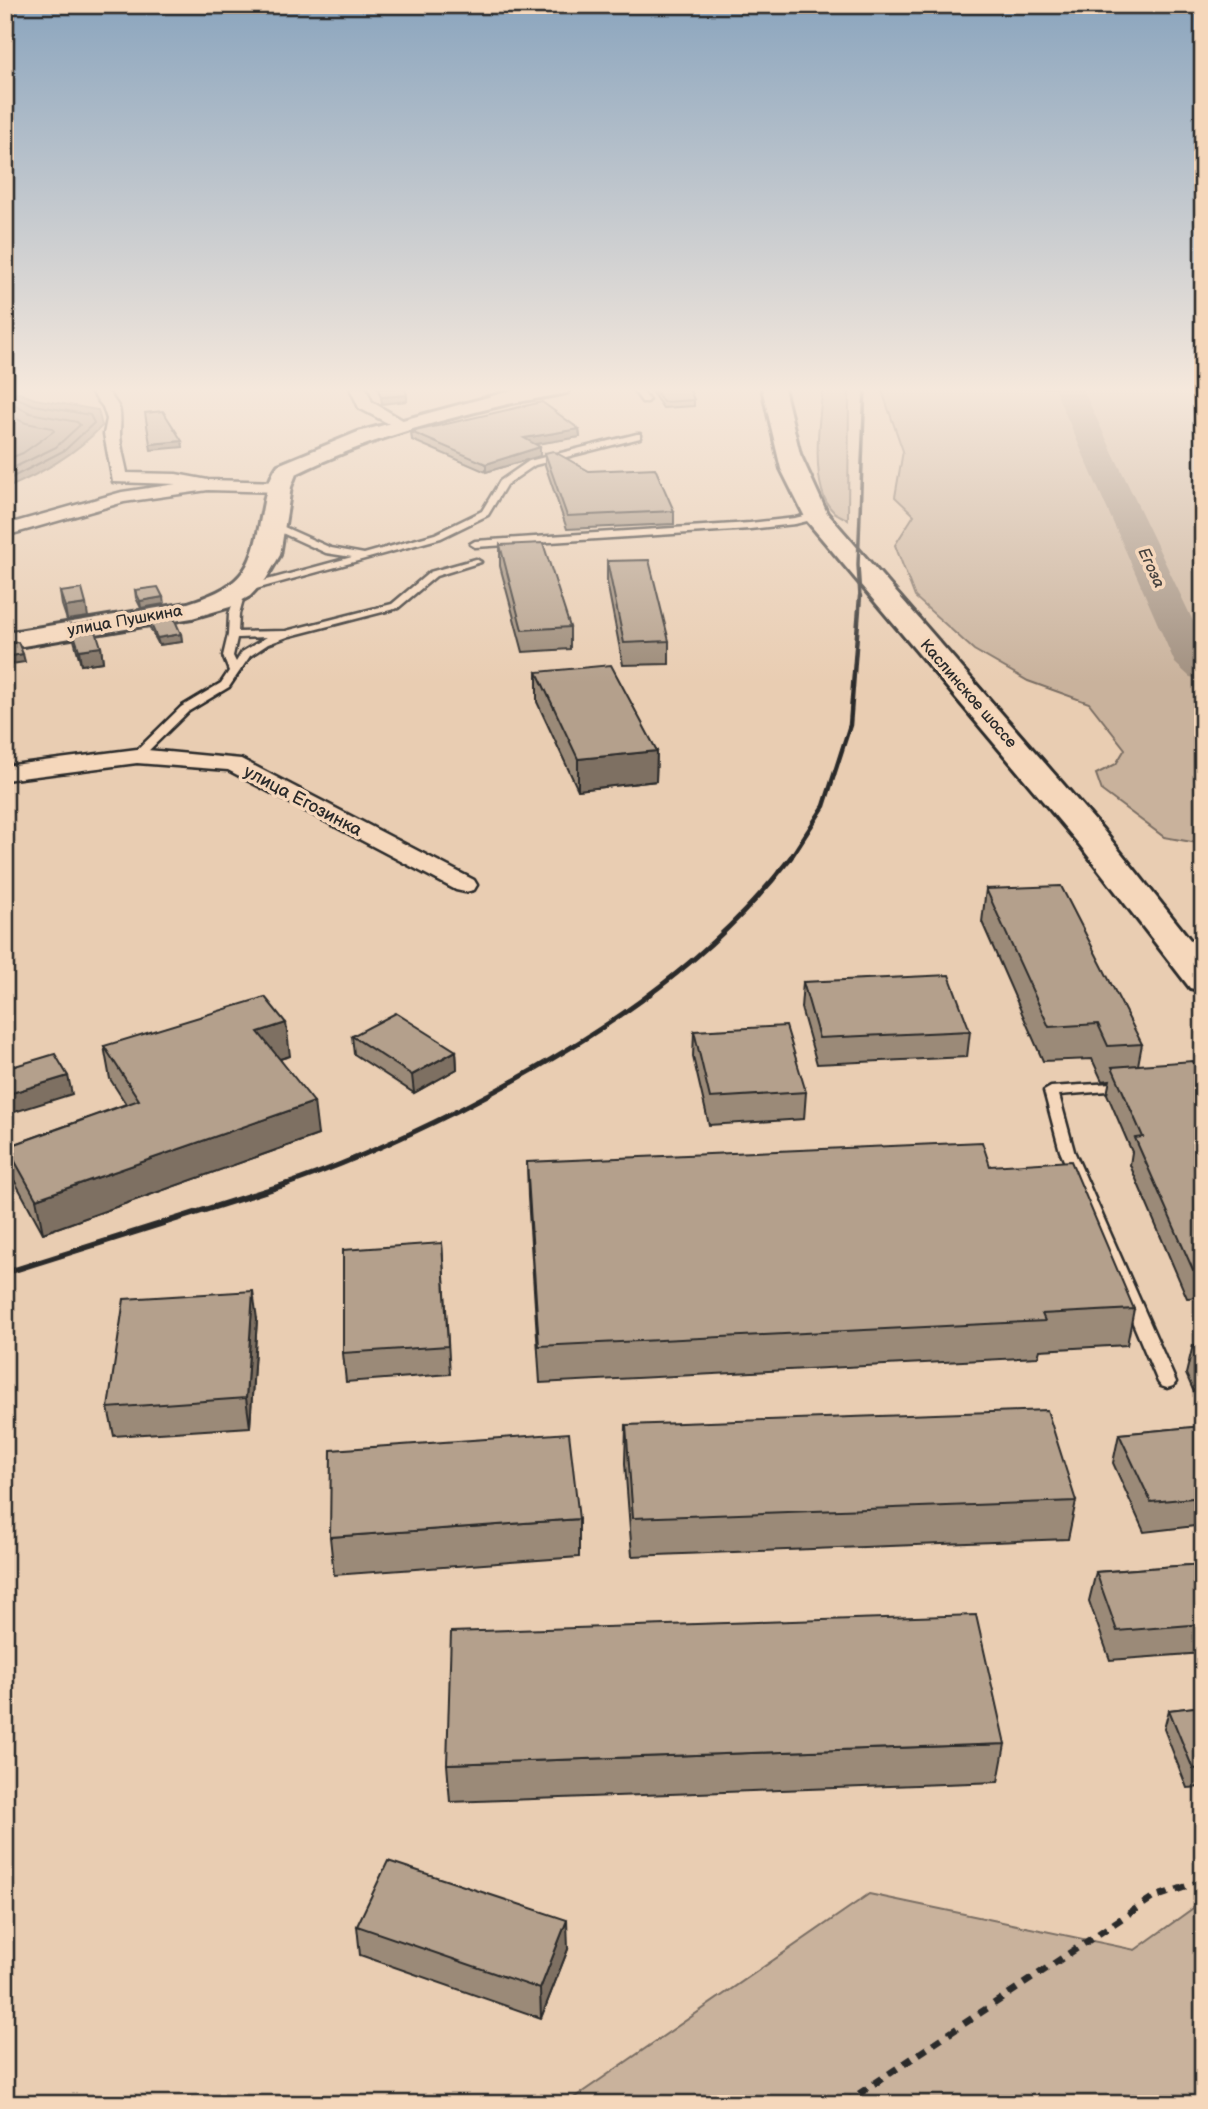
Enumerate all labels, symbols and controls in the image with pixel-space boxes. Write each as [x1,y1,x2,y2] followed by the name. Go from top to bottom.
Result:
[1133,545,1169,591] water label: Егоза
[66,601,184,640] street label: улица Пушкина
[916,636,1020,752] street label: Каслинское шоссе
[240,761,366,841] street label: улица Егозинка

